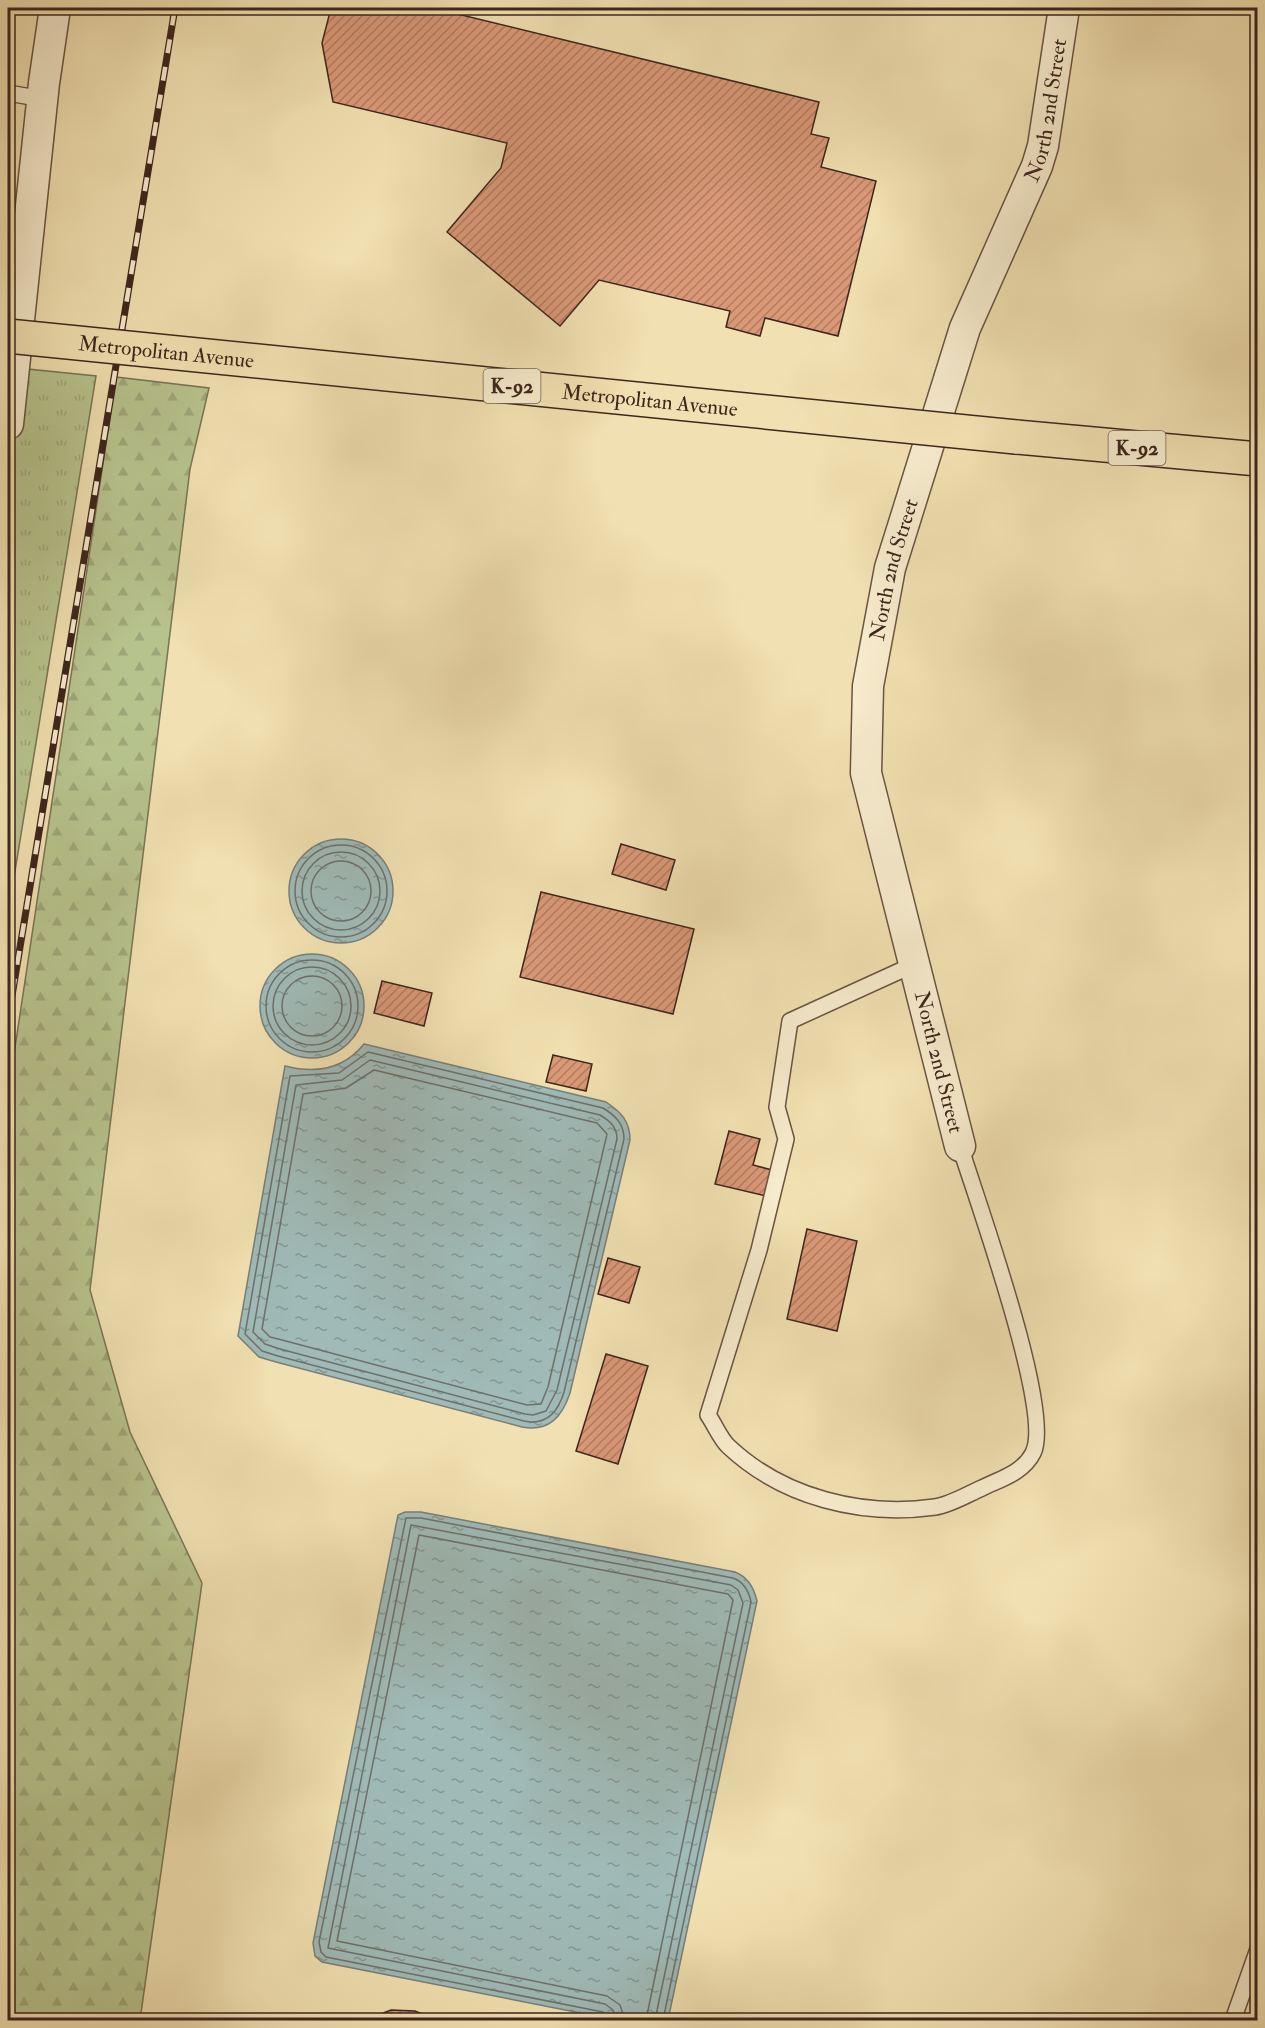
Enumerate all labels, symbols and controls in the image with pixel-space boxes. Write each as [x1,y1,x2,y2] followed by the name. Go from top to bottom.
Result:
[1019,37,1073,186] street label: North 2nd Street
[77,330,256,375] street label: Metropolitan Avenue
[484,369,540,403] road number: K-92
[561,379,739,423] street label: Metropolitan Avenue
[1108,431,1166,465] road number: K-92
[864,495,925,643] street label: North 2nd Street
[908,988,969,1136] street label: North 2nd Street

